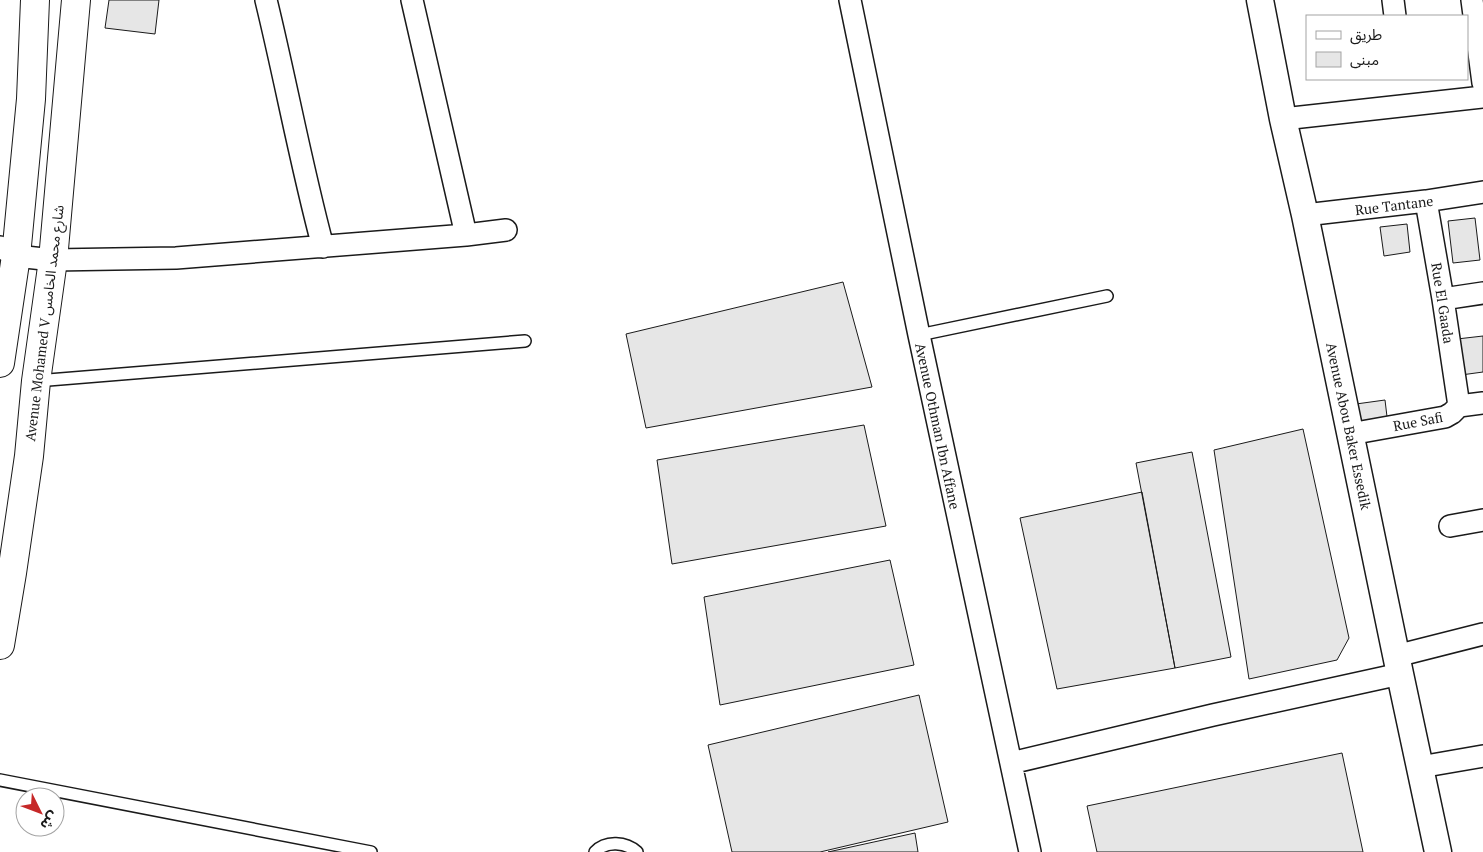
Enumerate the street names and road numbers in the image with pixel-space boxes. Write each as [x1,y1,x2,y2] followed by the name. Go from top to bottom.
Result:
[1354,191,1434,219] street label: Rue Tantane
[20,204,70,442] street label: Avenue Mohamed V شارع محمد الخامس
[1427,261,1459,345] street label: Rue El Gaada
[911,341,965,511] street label: Avenue Othman Ibn Affane
[1322,341,1376,512] street label: Avenue Abou Baker Essedik
[1391,407,1445,435] street label: Rue Safi

